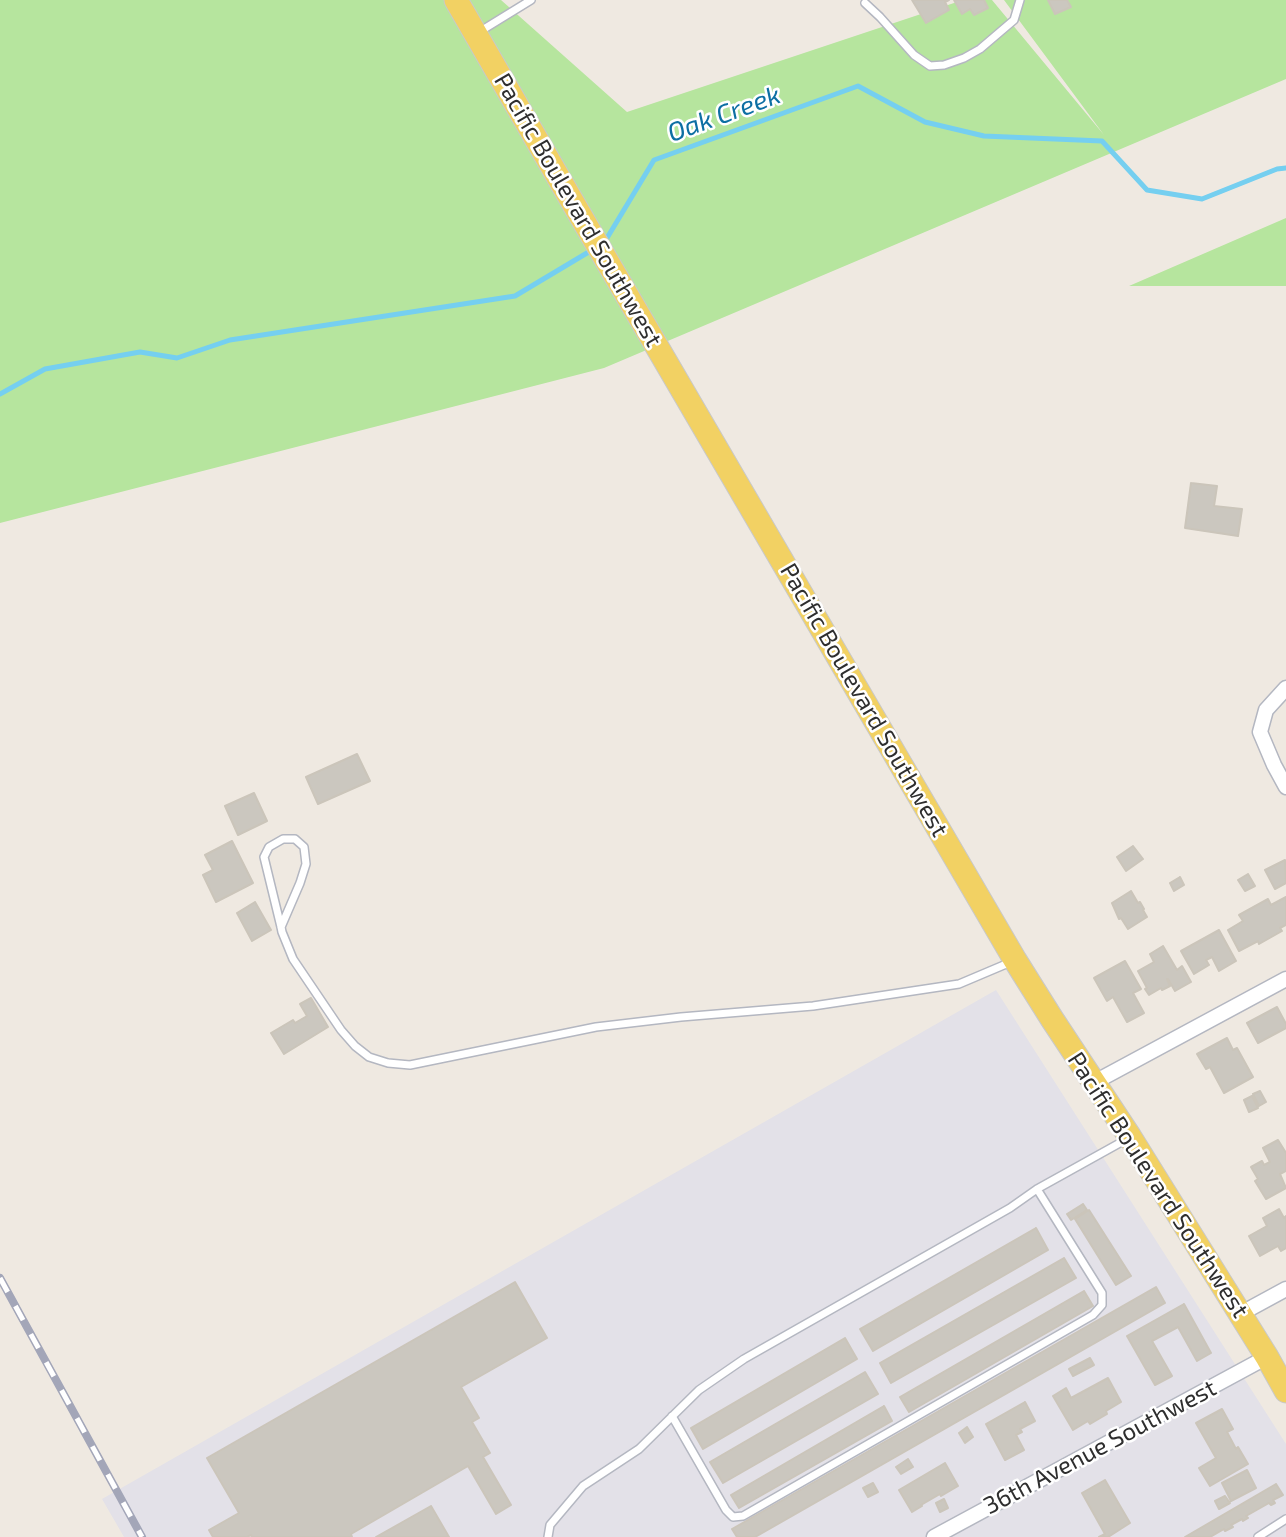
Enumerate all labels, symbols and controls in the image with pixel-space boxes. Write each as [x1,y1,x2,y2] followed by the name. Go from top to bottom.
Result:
[488,68,668,352] street label: Pacific Boulevard Southwest
[663,79,785,149] water label: Oak Creek
[774,558,954,842] street label: Pacific Boulevard Southwest
[1061,1047,1255,1323] street label: Pacific Boulevard Southwest
[979,1373,1221,1521] street label: 36th Avenue Southwest

